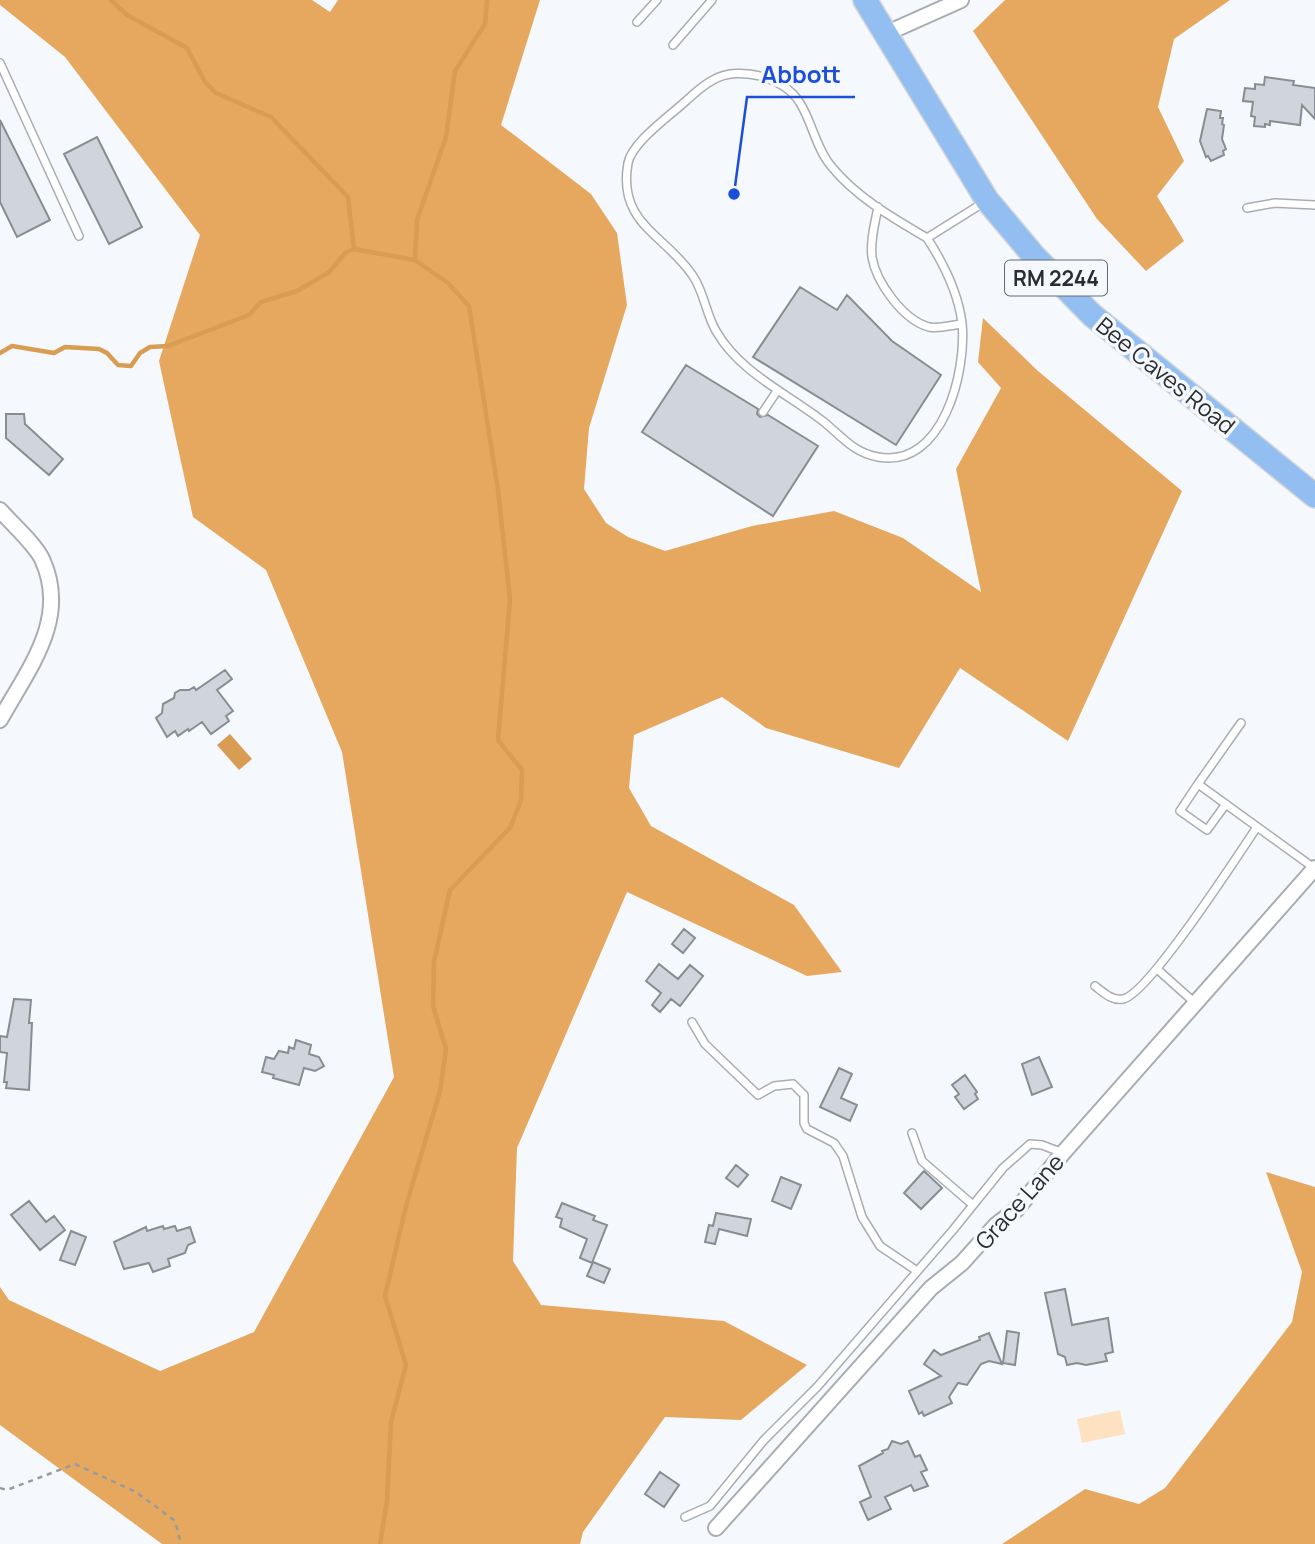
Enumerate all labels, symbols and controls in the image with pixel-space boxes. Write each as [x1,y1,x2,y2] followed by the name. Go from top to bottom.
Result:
[747,52,855,97] callout: Abbott
[761,57,841,90] text: Abbott
[1005,260,1107,296] road number: RM 2244
[1090,309,1242,441] street label: Bee Caves Road
[967,1146,1071,1256] street label: Grace Lane

